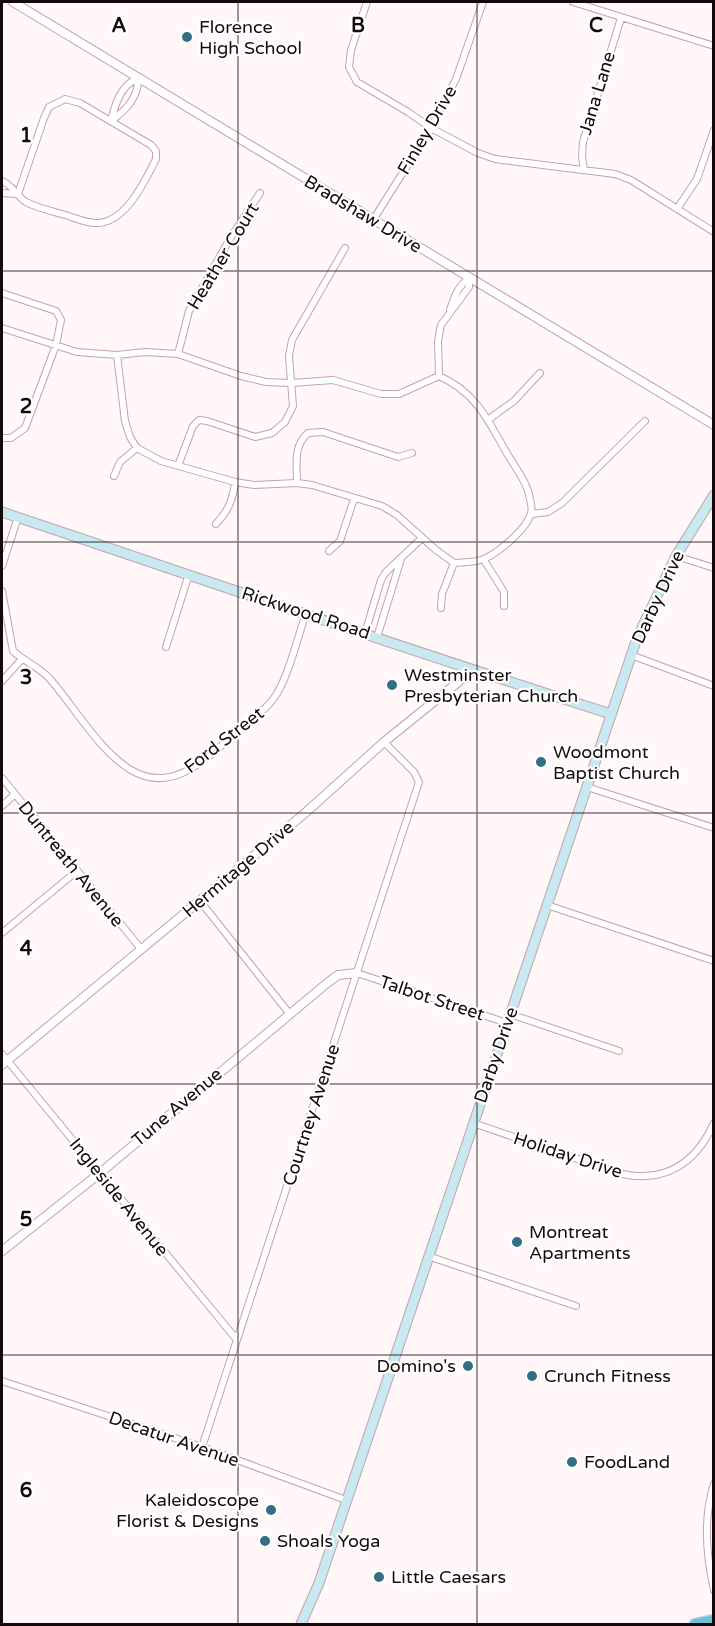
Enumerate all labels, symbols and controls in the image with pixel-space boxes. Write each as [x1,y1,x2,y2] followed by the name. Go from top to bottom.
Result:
[112,14,127,38] text: A
[351,14,365,38] text: B
[589,14,603,38] text: C
[199,16,302,59] place label: Florence High School
[180,30,194,44] marker: Florence High School
[574,49,620,137] street label: Jana Lane
[393,81,461,179] street label: Finley Drive
[20,124,32,148] text: 1
[300,170,426,258] street label: Bradshaw Drive
[182,198,264,313] street label: Heather Court
[20,395,32,419] text: 2
[627,547,689,647] street label: Darby Drive
[239,582,373,644] street label: Rickwood Road
[404,664,578,707] place label: Westminster Presbyterian Church
[20,666,32,690] text: 3
[385,678,399,692] marker: Westminster Presbyterian Church
[180,702,268,778] street label: Ford Street
[553,741,680,784] place label: Woodmont Baptist Church
[534,755,548,769] marker: Woodmont Baptist Church
[13,797,129,931] street label: Duntreath Avenue
[178,816,298,922] street label: Hermitage Drive
[20,937,33,961] text: 4
[377,971,488,1025] street label: Talbot Street
[469,1004,523,1106] street label: Darby Drive
[278,1041,344,1189] street label: Courtney Avenue
[127,1063,227,1151] street label: Tune Avenue
[511,1127,625,1183] street label: Holiday Drive
[65,1133,173,1261] street label: Ingleside Avenue
[20,1208,32,1232] text: 5
[529,1221,631,1264] place label: Montreat Apartments
[510,1235,524,1249] marker: Montreat Apartments
[377,1355,456,1377] place label: Domino's
[461,1359,475,1373] marker: Domino's
[544,1365,671,1387] place label: Crunch Fitness
[525,1369,539,1383] marker: Crunch Fitness
[106,1406,242,1472] street label: Decatur Avenue
[584,1451,670,1473] place label: FoodLand
[565,1455,579,1469] marker: FoodLand
[20,1479,32,1503] text: 6
[116,1489,259,1532] place label: Kaleidoscope Florist & Designs
[264,1503,278,1517] marker: Kaleidoscope Florist & Designs
[277,1530,380,1552] place label: Shoals Yoga
[258,1534,272,1548] marker: Shoals Yoga
[391,1566,506,1588] place label: Little Caesars
[372,1570,386,1584] marker: Little Caesars

